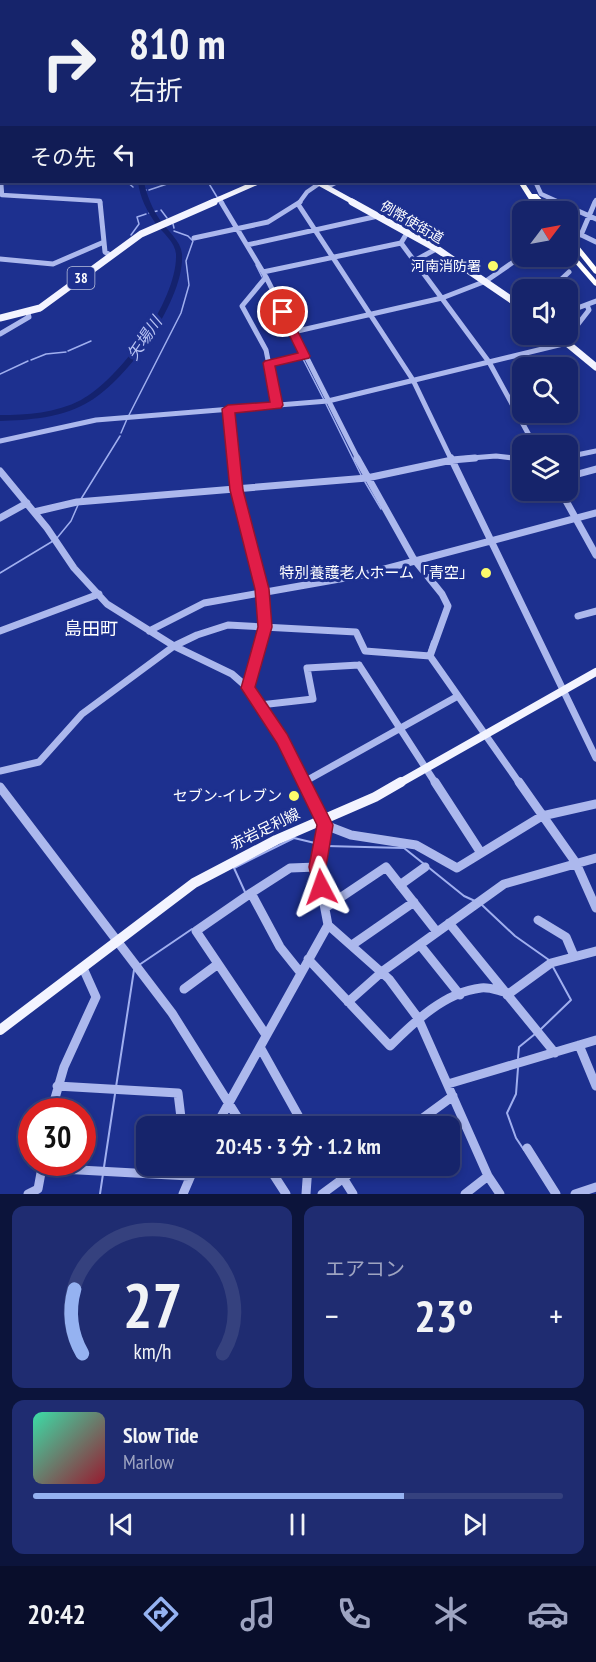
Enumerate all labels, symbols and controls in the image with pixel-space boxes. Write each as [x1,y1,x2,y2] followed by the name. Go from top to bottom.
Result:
[129,16,226,71] text: 810 m
[30,24,108,102] icon: right
[129,73,183,107] text: 右折
[108,138,141,171] icon: left
[30,143,96,171] text: その先
[377,197,447,247] street label: 例幣使街道
[512,201,578,267] north arrow
[512,201,578,501] map controls
[411,257,481,275] place label: 河南消防署
[486,259,500,273] marker: 河南消防署
[68,267,94,289] road number: 38
[512,279,578,345] button: sound
[257,286,308,337] pin
[266,295,299,328] icon: arrive
[122,311,167,363] water label: 矢場川
[512,357,578,423] button: search
[512,435,578,501] button: layers
[279,563,474,582] place label: 特別養護老人ホーム「青空」
[479,566,493,580] marker: 特別養護老人ホーム「青空」
[64,617,118,640] district label: 島田町
[173,786,282,805] place label: セブン-イレブン
[287,789,301,803] marker: セブン-イレブン
[227,804,303,854] street label: 赤岩足利線
[289,855,353,919] position arrow
[18,1098,96,1176] speed limit sign: 30
[215,1132,381,1160] text: 20:45 · 3 分 · 1.2 km
[325,1256,405,1282] text: エアコン
[122,1264,182,1345] text: 27
[414,1286,474,1344] text: 23°
[325,1294,339,1337] text: −
[549,1294,563,1337] text: +
[133,1337,171,1365] text: km/h
[123,1421,199,1449] text: Slow Tide
[123,1449,174,1475] text: Marlow
[105,1508,138,1541] icon: previous
[281,1508,314,1541] icon: pause
[458,1508,491,1541] icon: next
[140,1593,182,1635] icon: directions
[237,1593,279,1635] icon: music
[333,1593,375,1635] icon: phone
[430,1593,472,1635] icon: climate
[527,1593,569,1635] icon: car
[27,1597,86,1631] text: 20:42

